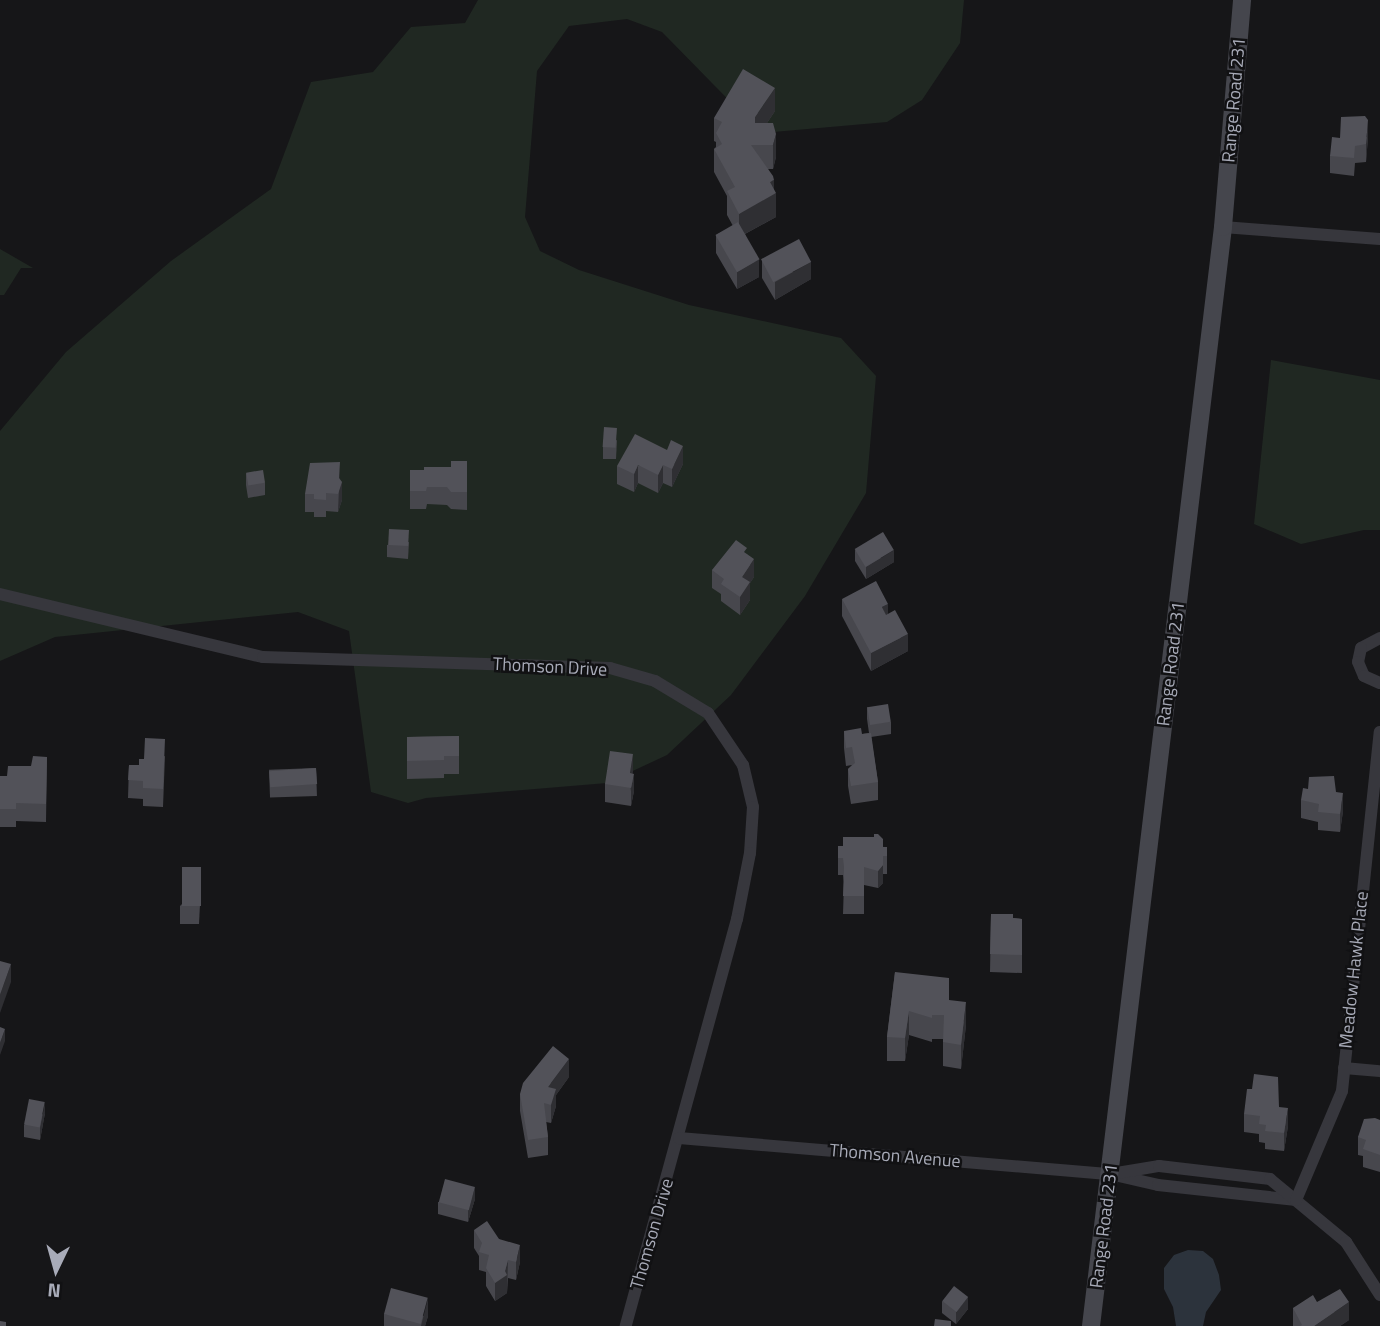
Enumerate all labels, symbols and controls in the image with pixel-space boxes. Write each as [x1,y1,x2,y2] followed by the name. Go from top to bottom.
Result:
[1218,37,1250,163] street label: Range Road 231
[1153,601,1189,727] street label: Range Road 231
[492,653,608,681] street label: Thomson Drive
[1335,890,1373,1050] street label: Meadow Hawk Place
[829,1140,961,1172] street label: Thomson Avenue
[1086,1163,1122,1289] street label: Range Road 231
[626,1176,678,1292] street label: Thomson Drive
[21,1235,91,1305] north arrow
[46,1276,62,1306] text: N

